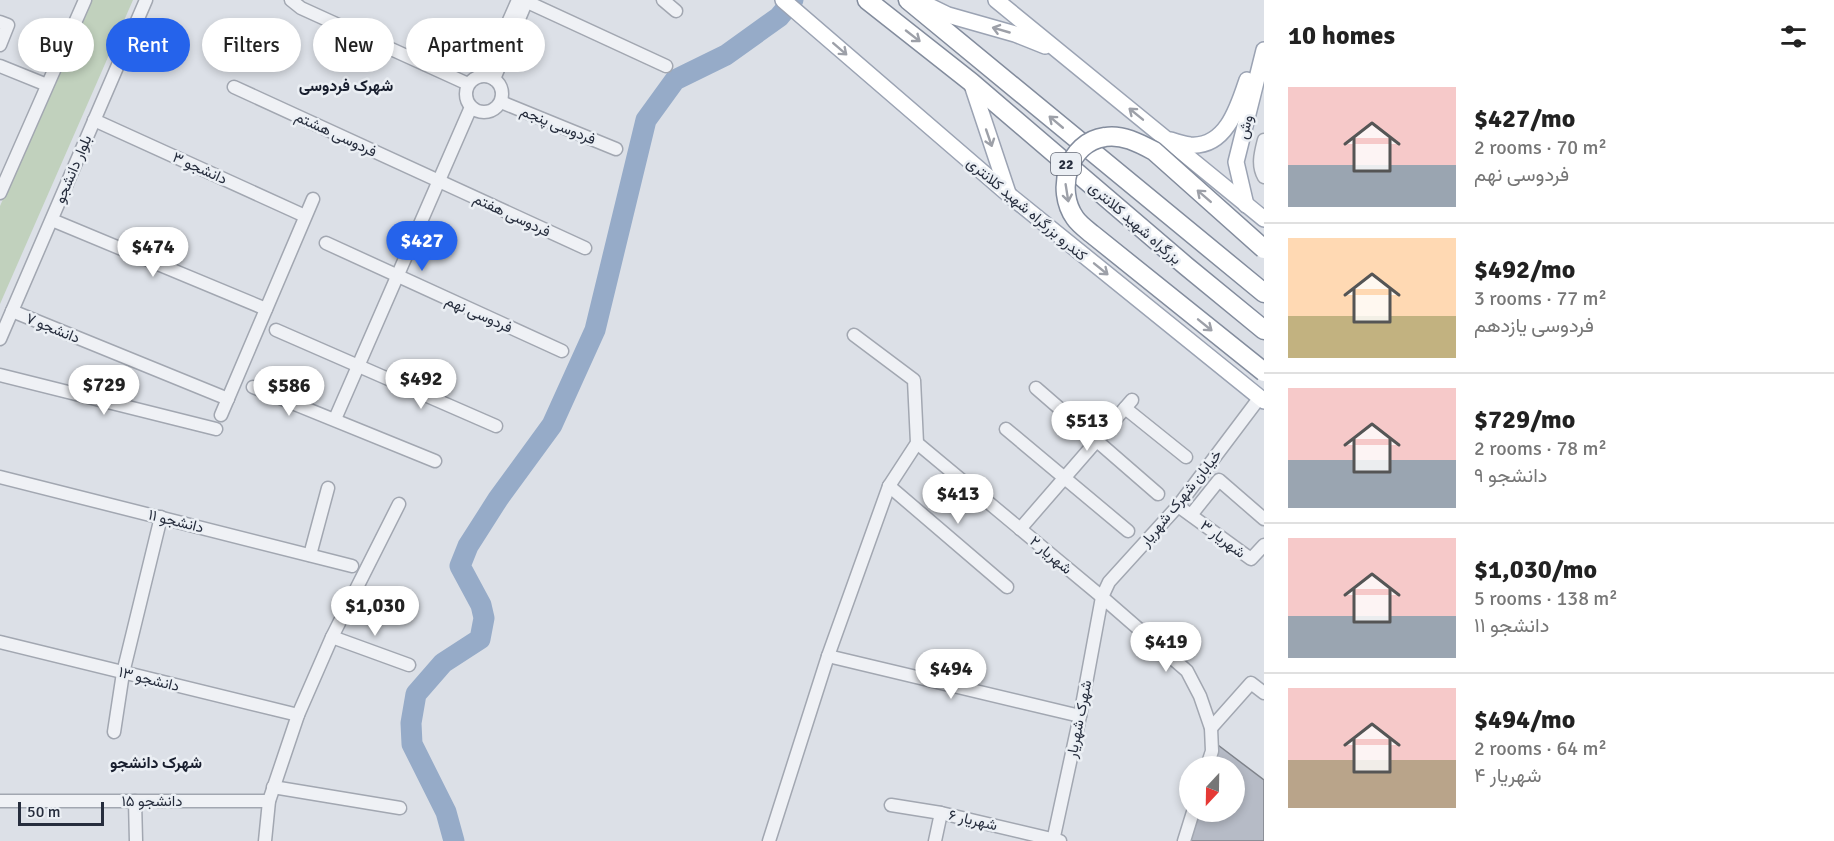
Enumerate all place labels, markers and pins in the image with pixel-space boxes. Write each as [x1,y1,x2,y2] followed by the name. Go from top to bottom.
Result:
[386,221,458,272] pin: $427
[117,227,189,278] pin: $474
[385,359,457,410] pin: $492
[68,365,140,416] pin: $729
[253,366,325,417] pin: $586
[1051,401,1123,452] pin: $513
[922,474,994,525] pin: $413
[326,586,424,637] pin: $1,030
[1130,622,1202,673] pin: $419
[915,649,987,700] pin: $494

